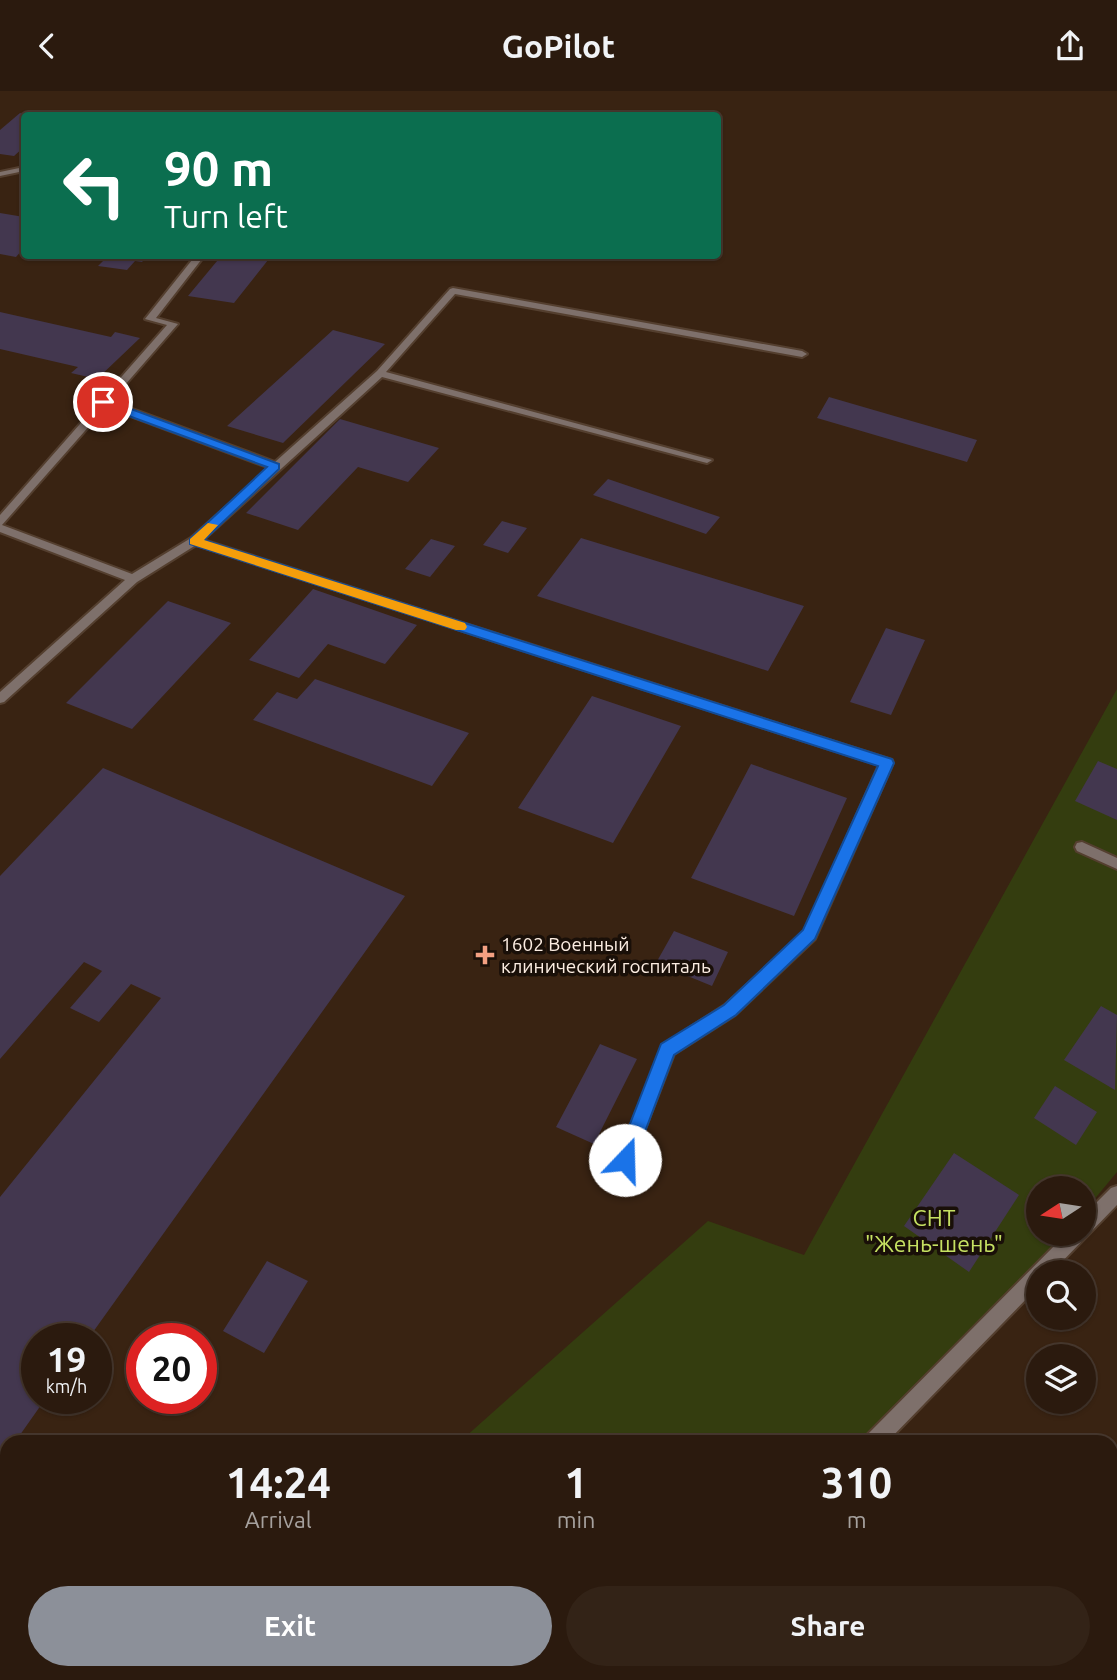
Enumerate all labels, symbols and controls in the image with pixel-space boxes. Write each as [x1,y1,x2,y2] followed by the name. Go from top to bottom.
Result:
[28,27,66,65] icon: back
[1051,27,1089,65] icon: share
[502,28,615,64] text: GoPilot
[49,140,140,231] icon: left
[164,140,273,195] text: 90 m
[164,198,288,234] text: Turn left
[73,372,133,432] pin
[84,383,122,421] icon: arrive
[501,933,711,977] place label: 1602 Военный клинический госпиталь
[475,945,495,965] marker: 1602 Военный клинический госпиталь
[588,1123,662,1197] position arrow
[1026,1176,1096,1246] north arrow
[1026,1176,1096,1414] map controls
[865,1205,1003,1256] park label: СНТ "Жень-шень"
[1026,1260,1096,1330] button: search
[126,1323,217,1414] speed limit sign: 20
[47,1339,86,1379] text: 19
[1026,1344,1096,1414] button: layers
[46,1376,87,1396] text: km/h
[226,1459,331,1506] text: 14:24
[564,1459,588,1506] text: 1
[821,1459,892,1506] text: 310
[245,1507,312,1532] text: Arrival
[557,1507,595,1532] text: min
[847,1507,867,1532] text: m
[28,1586,552,1666] button: Exit
[566,1586,1090,1666] button: Share

